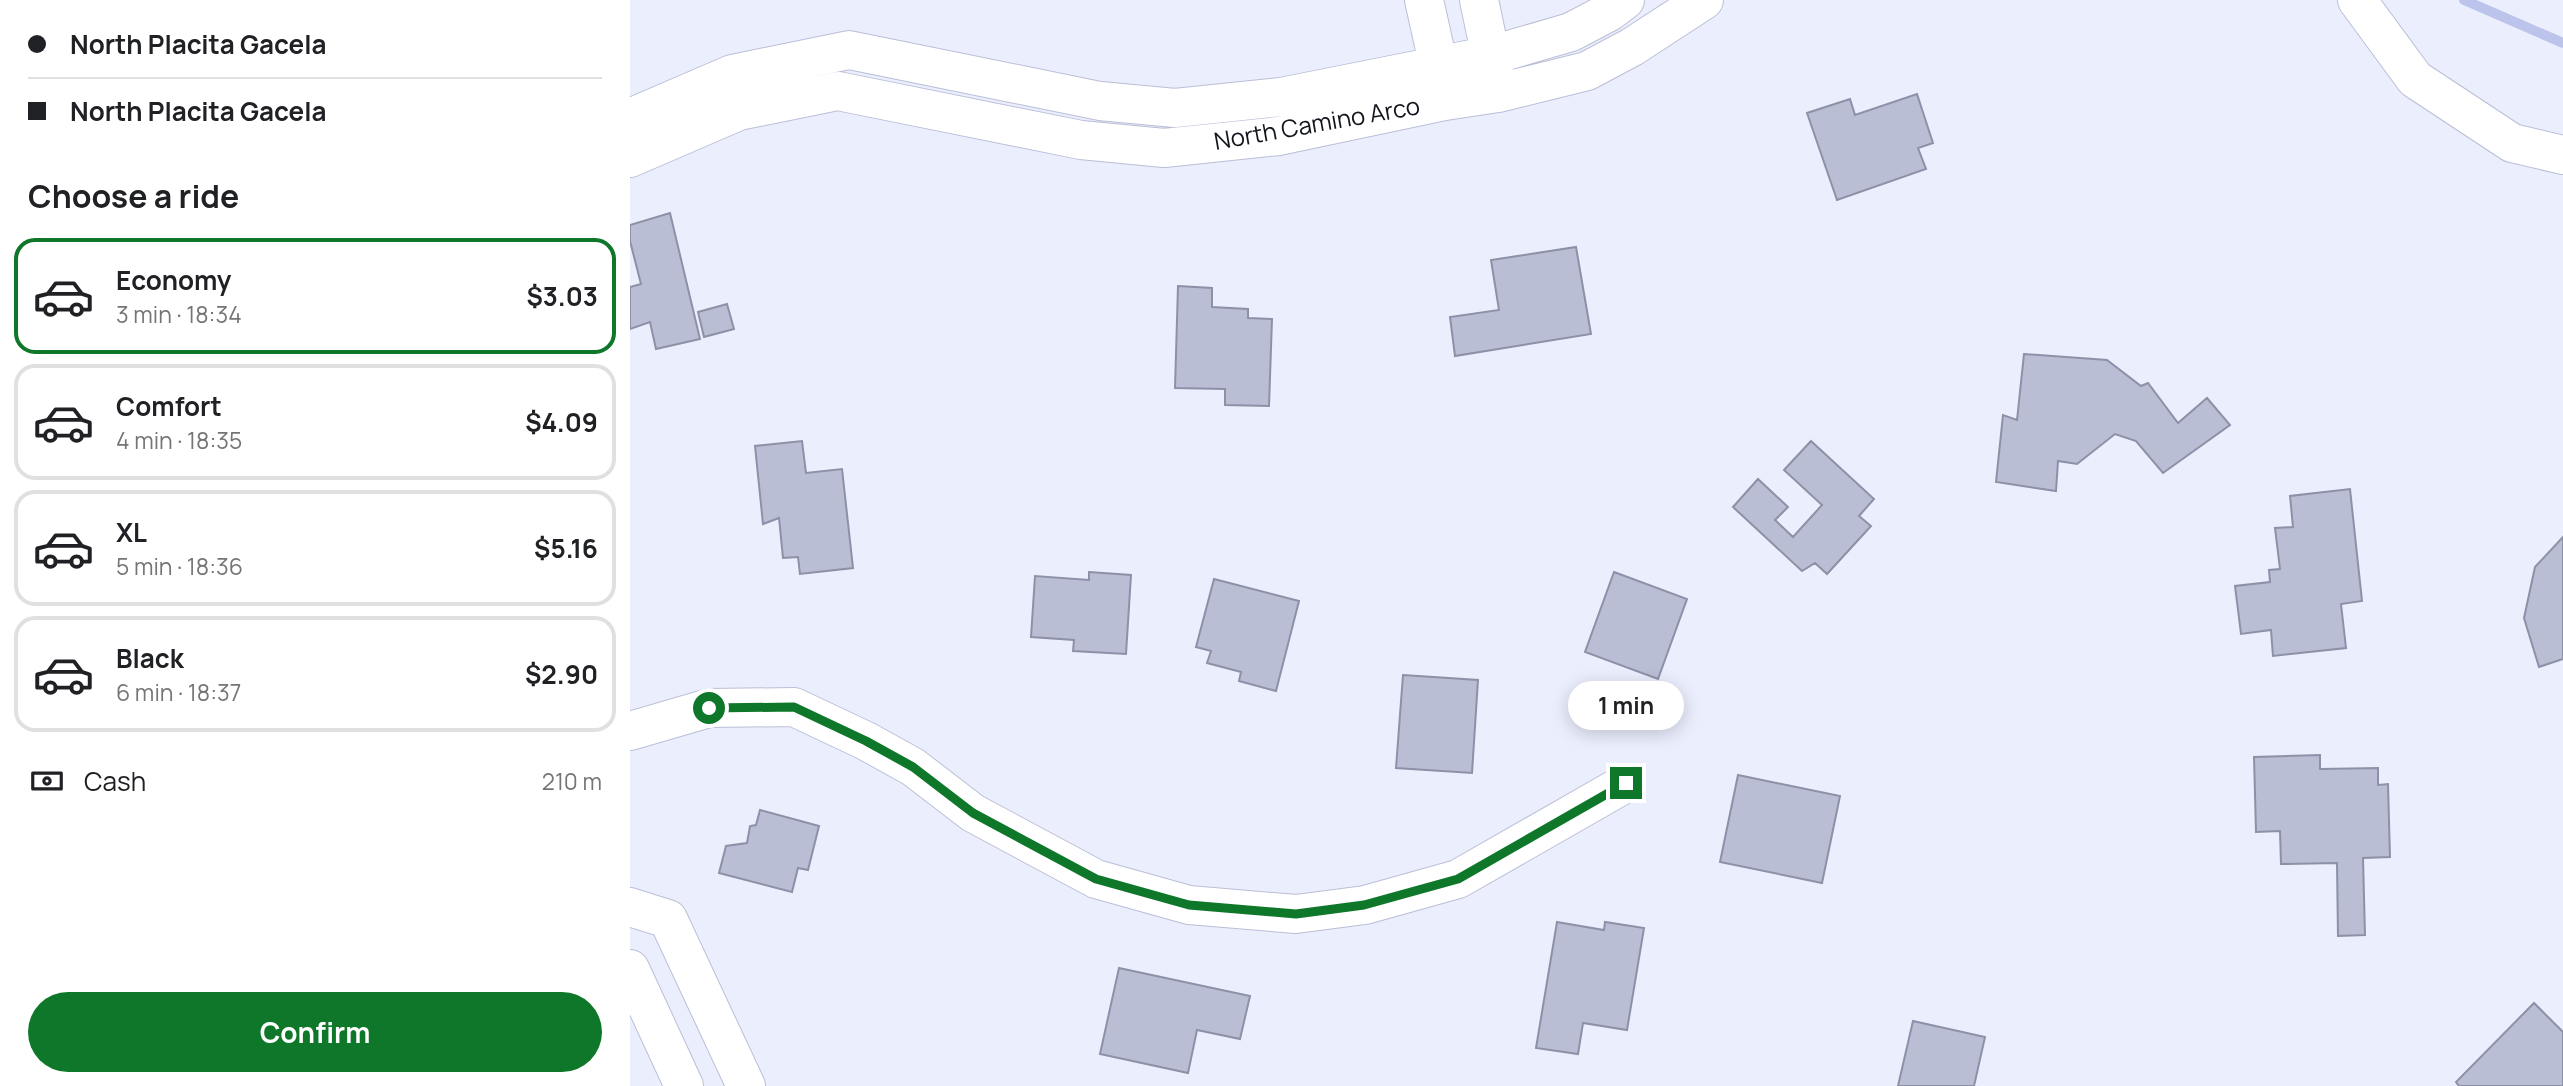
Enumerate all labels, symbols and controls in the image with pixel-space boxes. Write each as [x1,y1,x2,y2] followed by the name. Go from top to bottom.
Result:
[70,26,327,62] text: North Placita Gacela
[1211,88,1422,157] street label: North Camino Arco
[70,93,327,129] text: North Placita Gacela
[28,174,239,218] text: Choose a ride
[116,262,231,298] text: Economy
[32,265,95,328] icon: car
[526,278,598,314] text: $3.03
[116,298,242,330] text: 3 min · 18:34
[116,388,222,424] text: Comfort
[32,391,95,454] icon: car
[525,404,598,440] text: $4.09
[116,424,242,456] text: 4 min · 18:35
[116,514,147,550] text: XL
[32,517,95,580] icon: car
[534,530,598,566] text: $5.16
[116,550,243,582] text: 5 min · 18:36
[116,640,184,676] text: Black
[32,643,95,706] icon: car
[525,656,598,692] text: $2.90
[116,676,241,708] text: 6 min · 18:37
[1568,682,1684,730] callout: 1 min
[1598,689,1654,721] text: 1 min
[693,692,725,724] route start
[28,762,66,800] icon: cash
[84,763,146,799] text: Cash
[542,765,602,797] text: 210 m
[1610,767,1642,799] route end
[28,992,602,1072] button: Confirm

